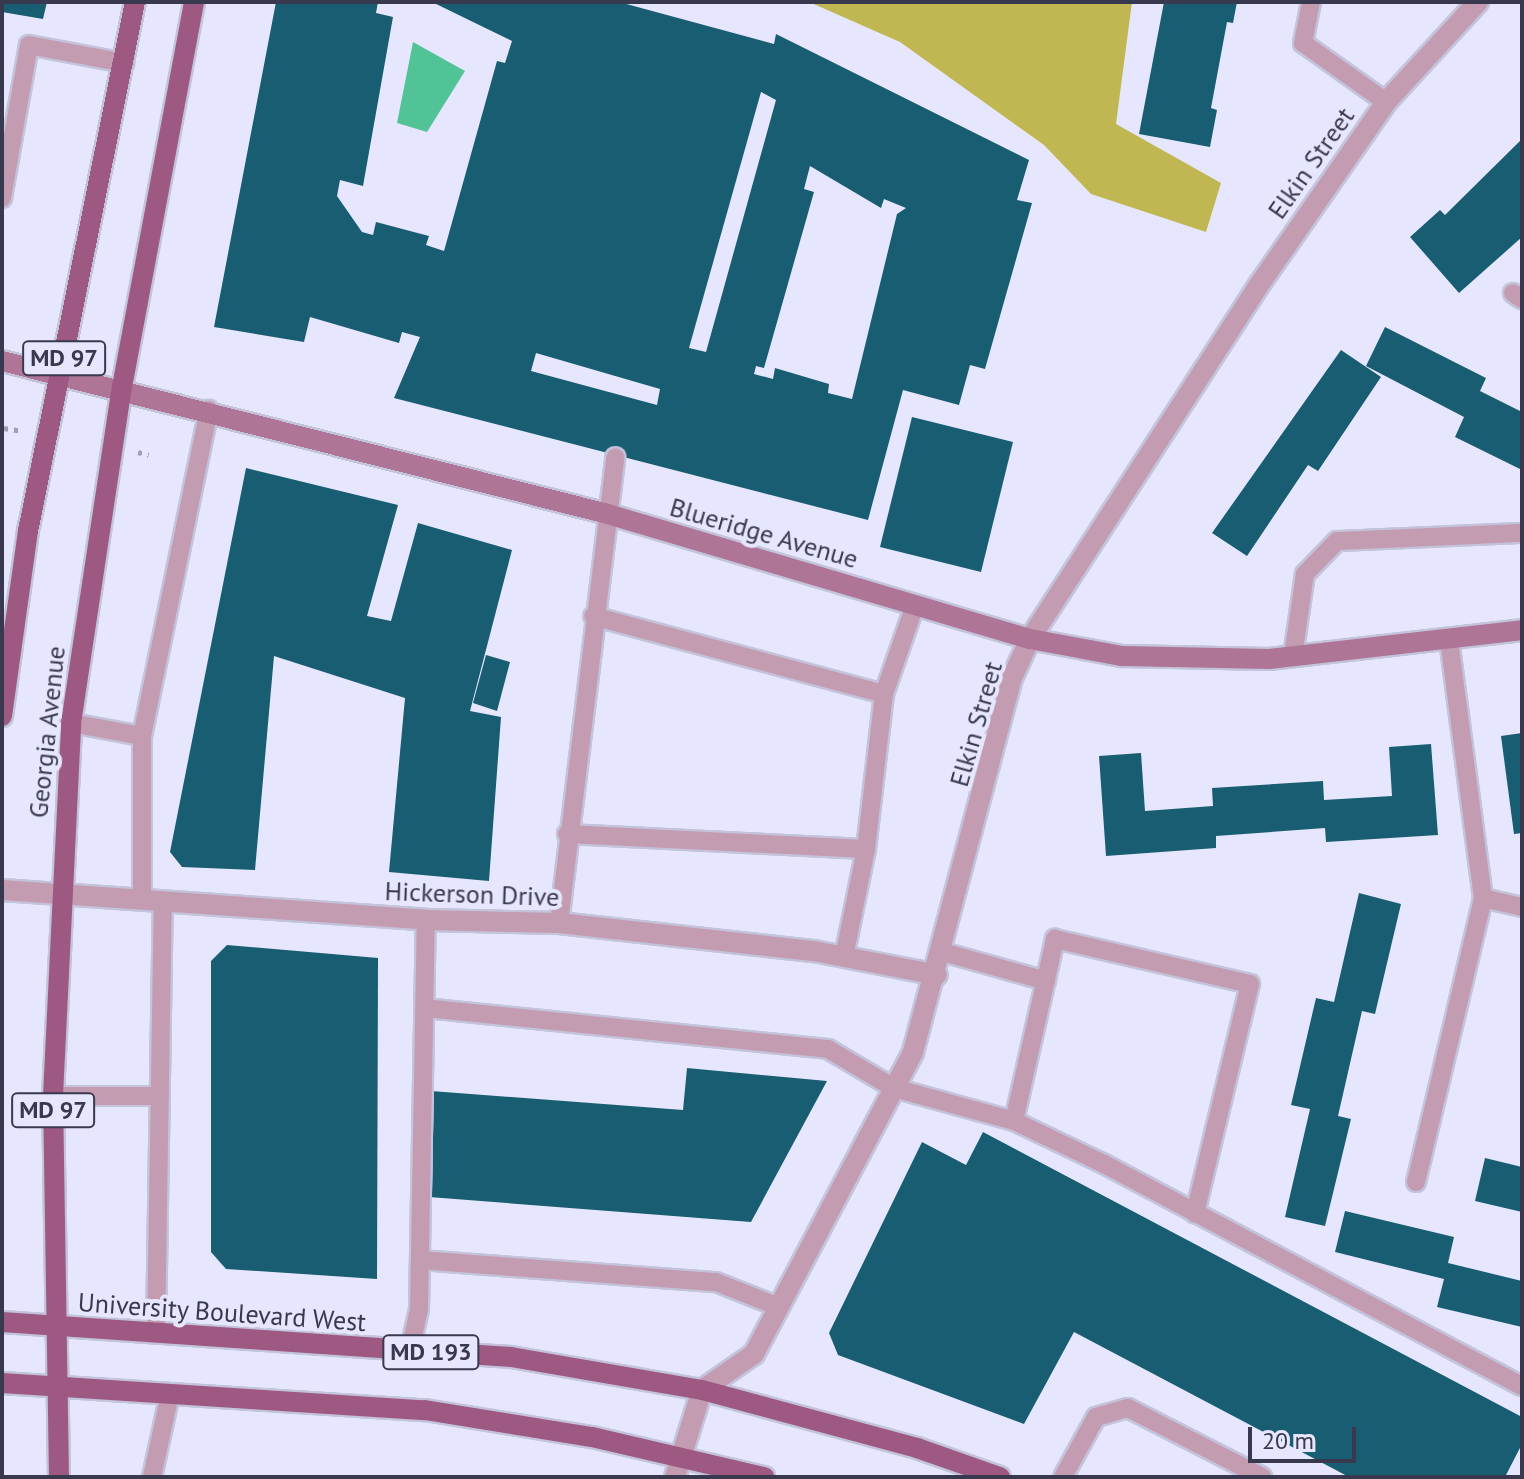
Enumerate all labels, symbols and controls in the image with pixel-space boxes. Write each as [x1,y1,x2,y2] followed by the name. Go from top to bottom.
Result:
[1261,101,1361,225] street label: Elkin Street
[20,338,108,378] road number: MD 97
[666,491,862,575] street label: Blueridge Avenue
[22,644,72,820] street label: Georgia Avenue
[943,658,1009,790] street label: Elkin Street
[384,875,560,913] street label: Hickerson Drive
[9,1090,97,1130] road number: MD 97
[76,1286,368,1338] street label: University Boulevard West
[381,1332,481,1372] road number: MD 193
[1252,1411,1360,1461] scale bar
[1262,1425,1314,1456] text: 20 m

